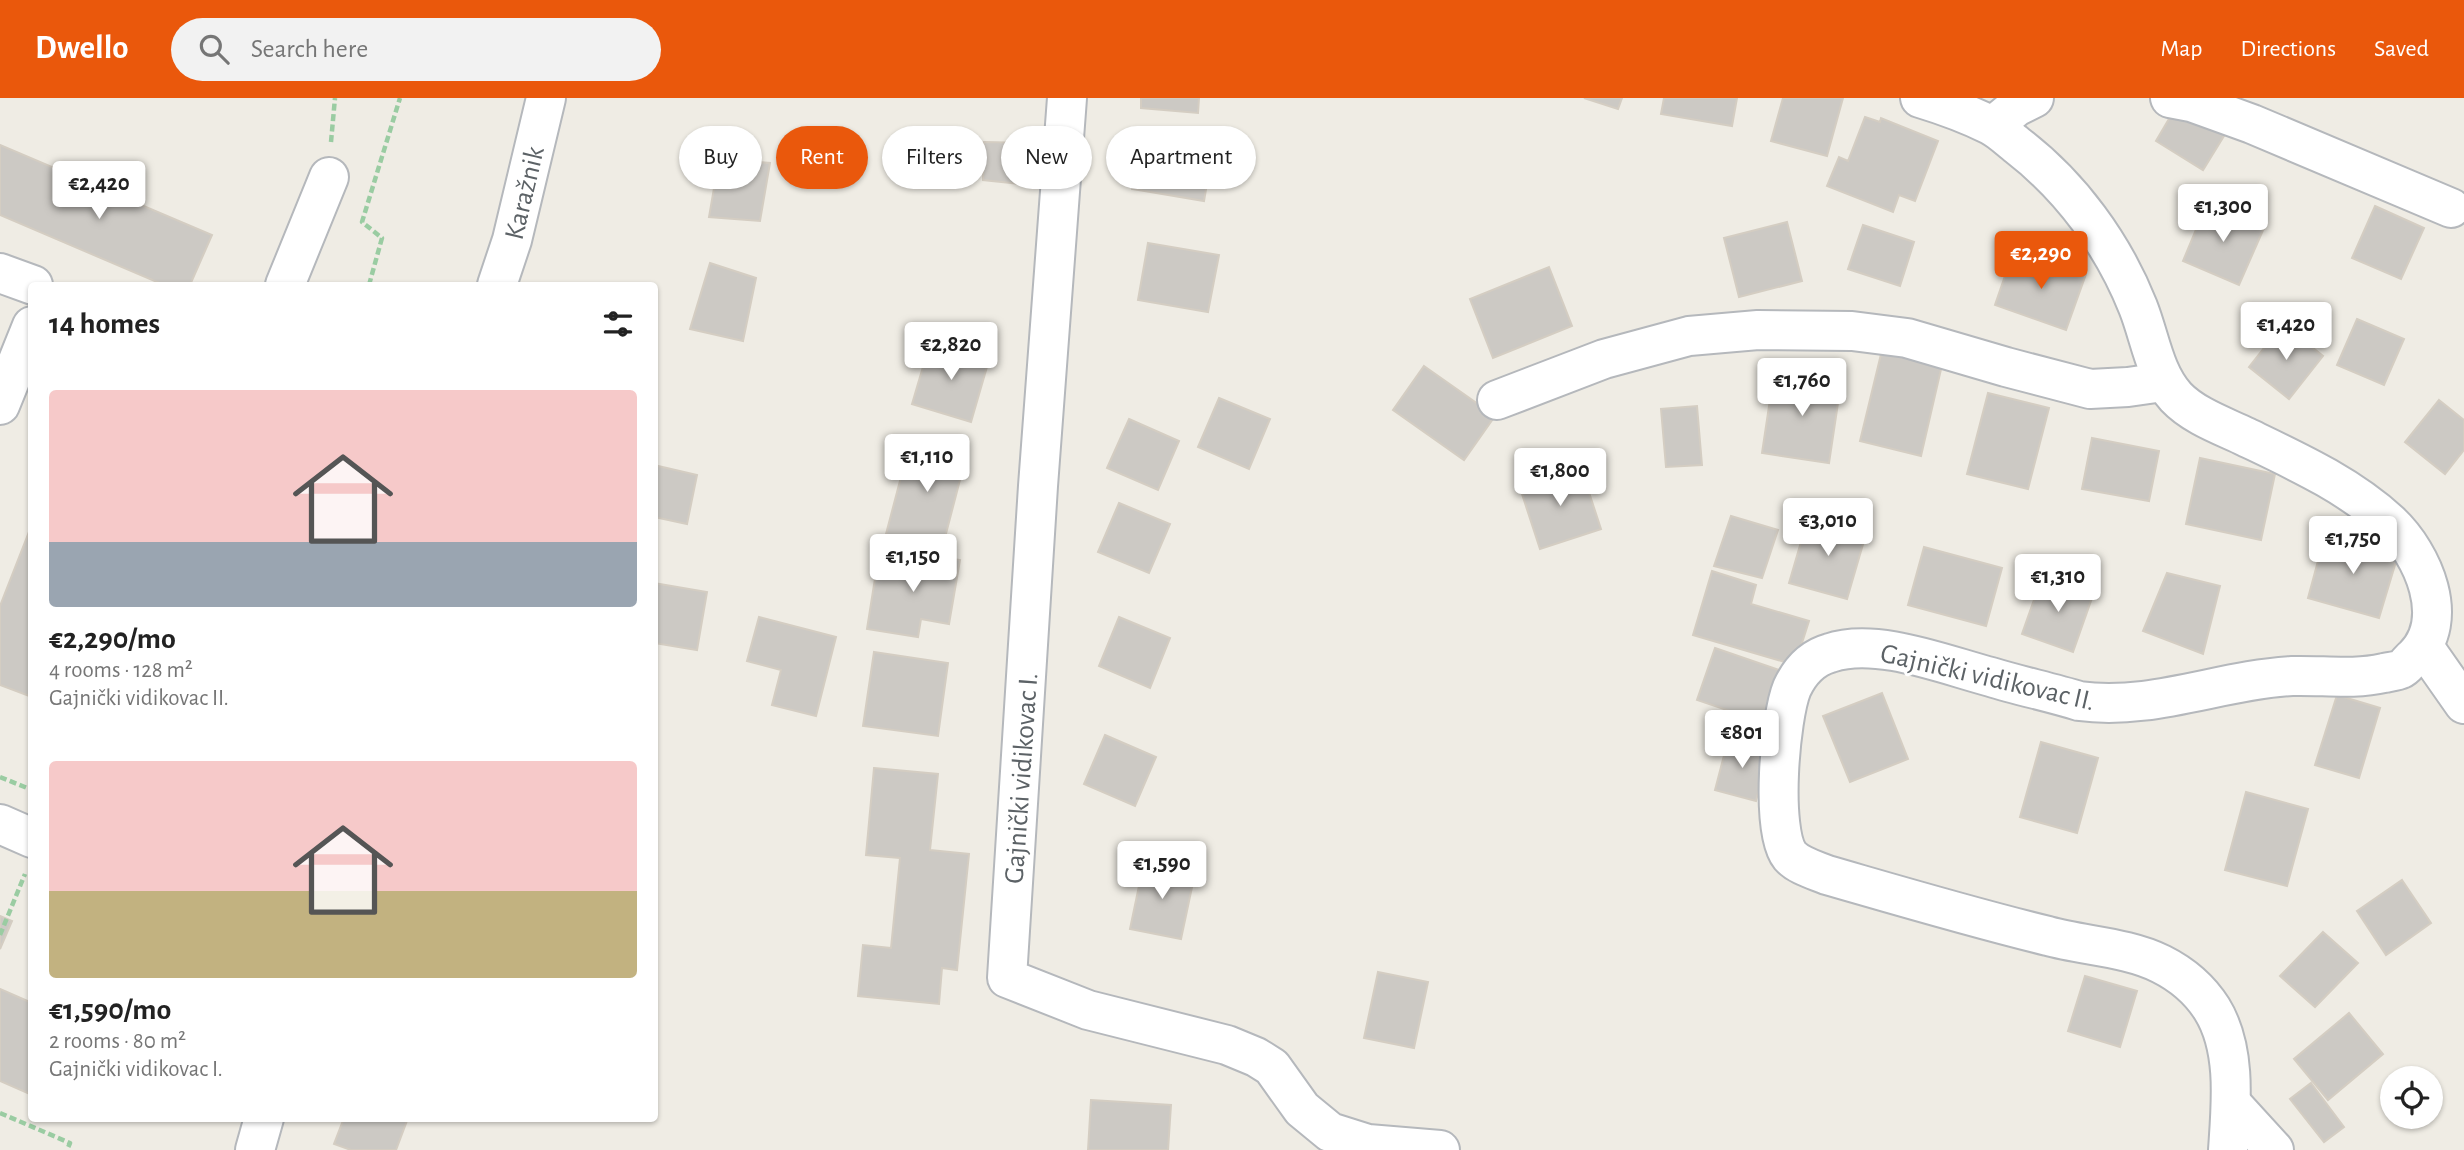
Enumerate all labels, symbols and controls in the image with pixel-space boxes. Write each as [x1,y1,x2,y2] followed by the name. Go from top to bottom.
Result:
[171,18,661,81] search box
[195,30,233,68] icon: search
[35,32,129,65] text: Dwello
[251,36,368,62] text: Search here
[2160,37,2202,61] text: Map
[2240,37,2336,61] text: Directions
[2374,37,2429,61] text: Saved
[679,126,762,189] chip: Buy
[776,126,868,189] chip: Rent
[882,126,987,189] chip: Filters
[1001,126,1092,189] chip: New
[1106,126,1256,189] chip: Apartment
[501,144,550,243] street label: Karažnik
[42,162,156,221] pin: €2,420
[68,172,130,195] text: €2,420
[2166,184,2280,244] pin: €1,300
[2194,195,2252,218] text: €1,300
[1984,232,2098,291] pin: €2,290
[2011,242,2071,265] text: €2,290
[2229,302,2343,362] pin: €1,420
[599,305,637,343] icon: filters
[49,309,160,339] text: 14 homes
[2257,313,2315,336] text: €1,420
[894,322,1008,382] pin: €2,820
[921,333,982,356] text: €2,820
[1745,358,1859,418] pin: €1,760
[1773,369,1831,392] text: €1,760
[870,434,984,494] pin: €1,110
[280,436,406,562] icon: home
[901,445,953,468] text: €1,110
[1503,448,1617,508] pin: €1,800
[1530,459,1590,482] text: €1,800
[1771,498,1885,558] pin: €3,010
[1799,509,1857,532] text: €3,010
[2296,517,2410,576] pin: €1,750
[2325,527,2381,550] text: €1,750
[856,534,970,594] pin: €1,150
[886,545,940,568] text: €1,150
[2001,554,2115,614] pin: €1,310
[2031,565,2085,588] text: €1,310
[49,624,176,654] text: €2,290/mo
[1878,640,2097,716] street label: Gajnički vidikovac II.
[49,659,193,682] text: 4 rooms · 128 m²
[1001,672,1043,885] street label: Gajnički vidikovac I.
[49,687,229,710] text: Gajnički vidikovac II.
[1701,710,1783,770] pin: €801
[1721,721,1763,744] text: €801
[280,807,406,933] icon: home
[1105,842,1219,901] pin: €1,590
[1133,852,1191,875] text: €1,590
[49,995,171,1025] text: €1,590/mo
[49,1030,186,1053] text: 2 rooms · 80 m²
[49,1058,223,1081] text: Gajnički vidikovac I.
[2380,1066,2443,1129] map controls
[2380,1066,2443,1129] button: locate

